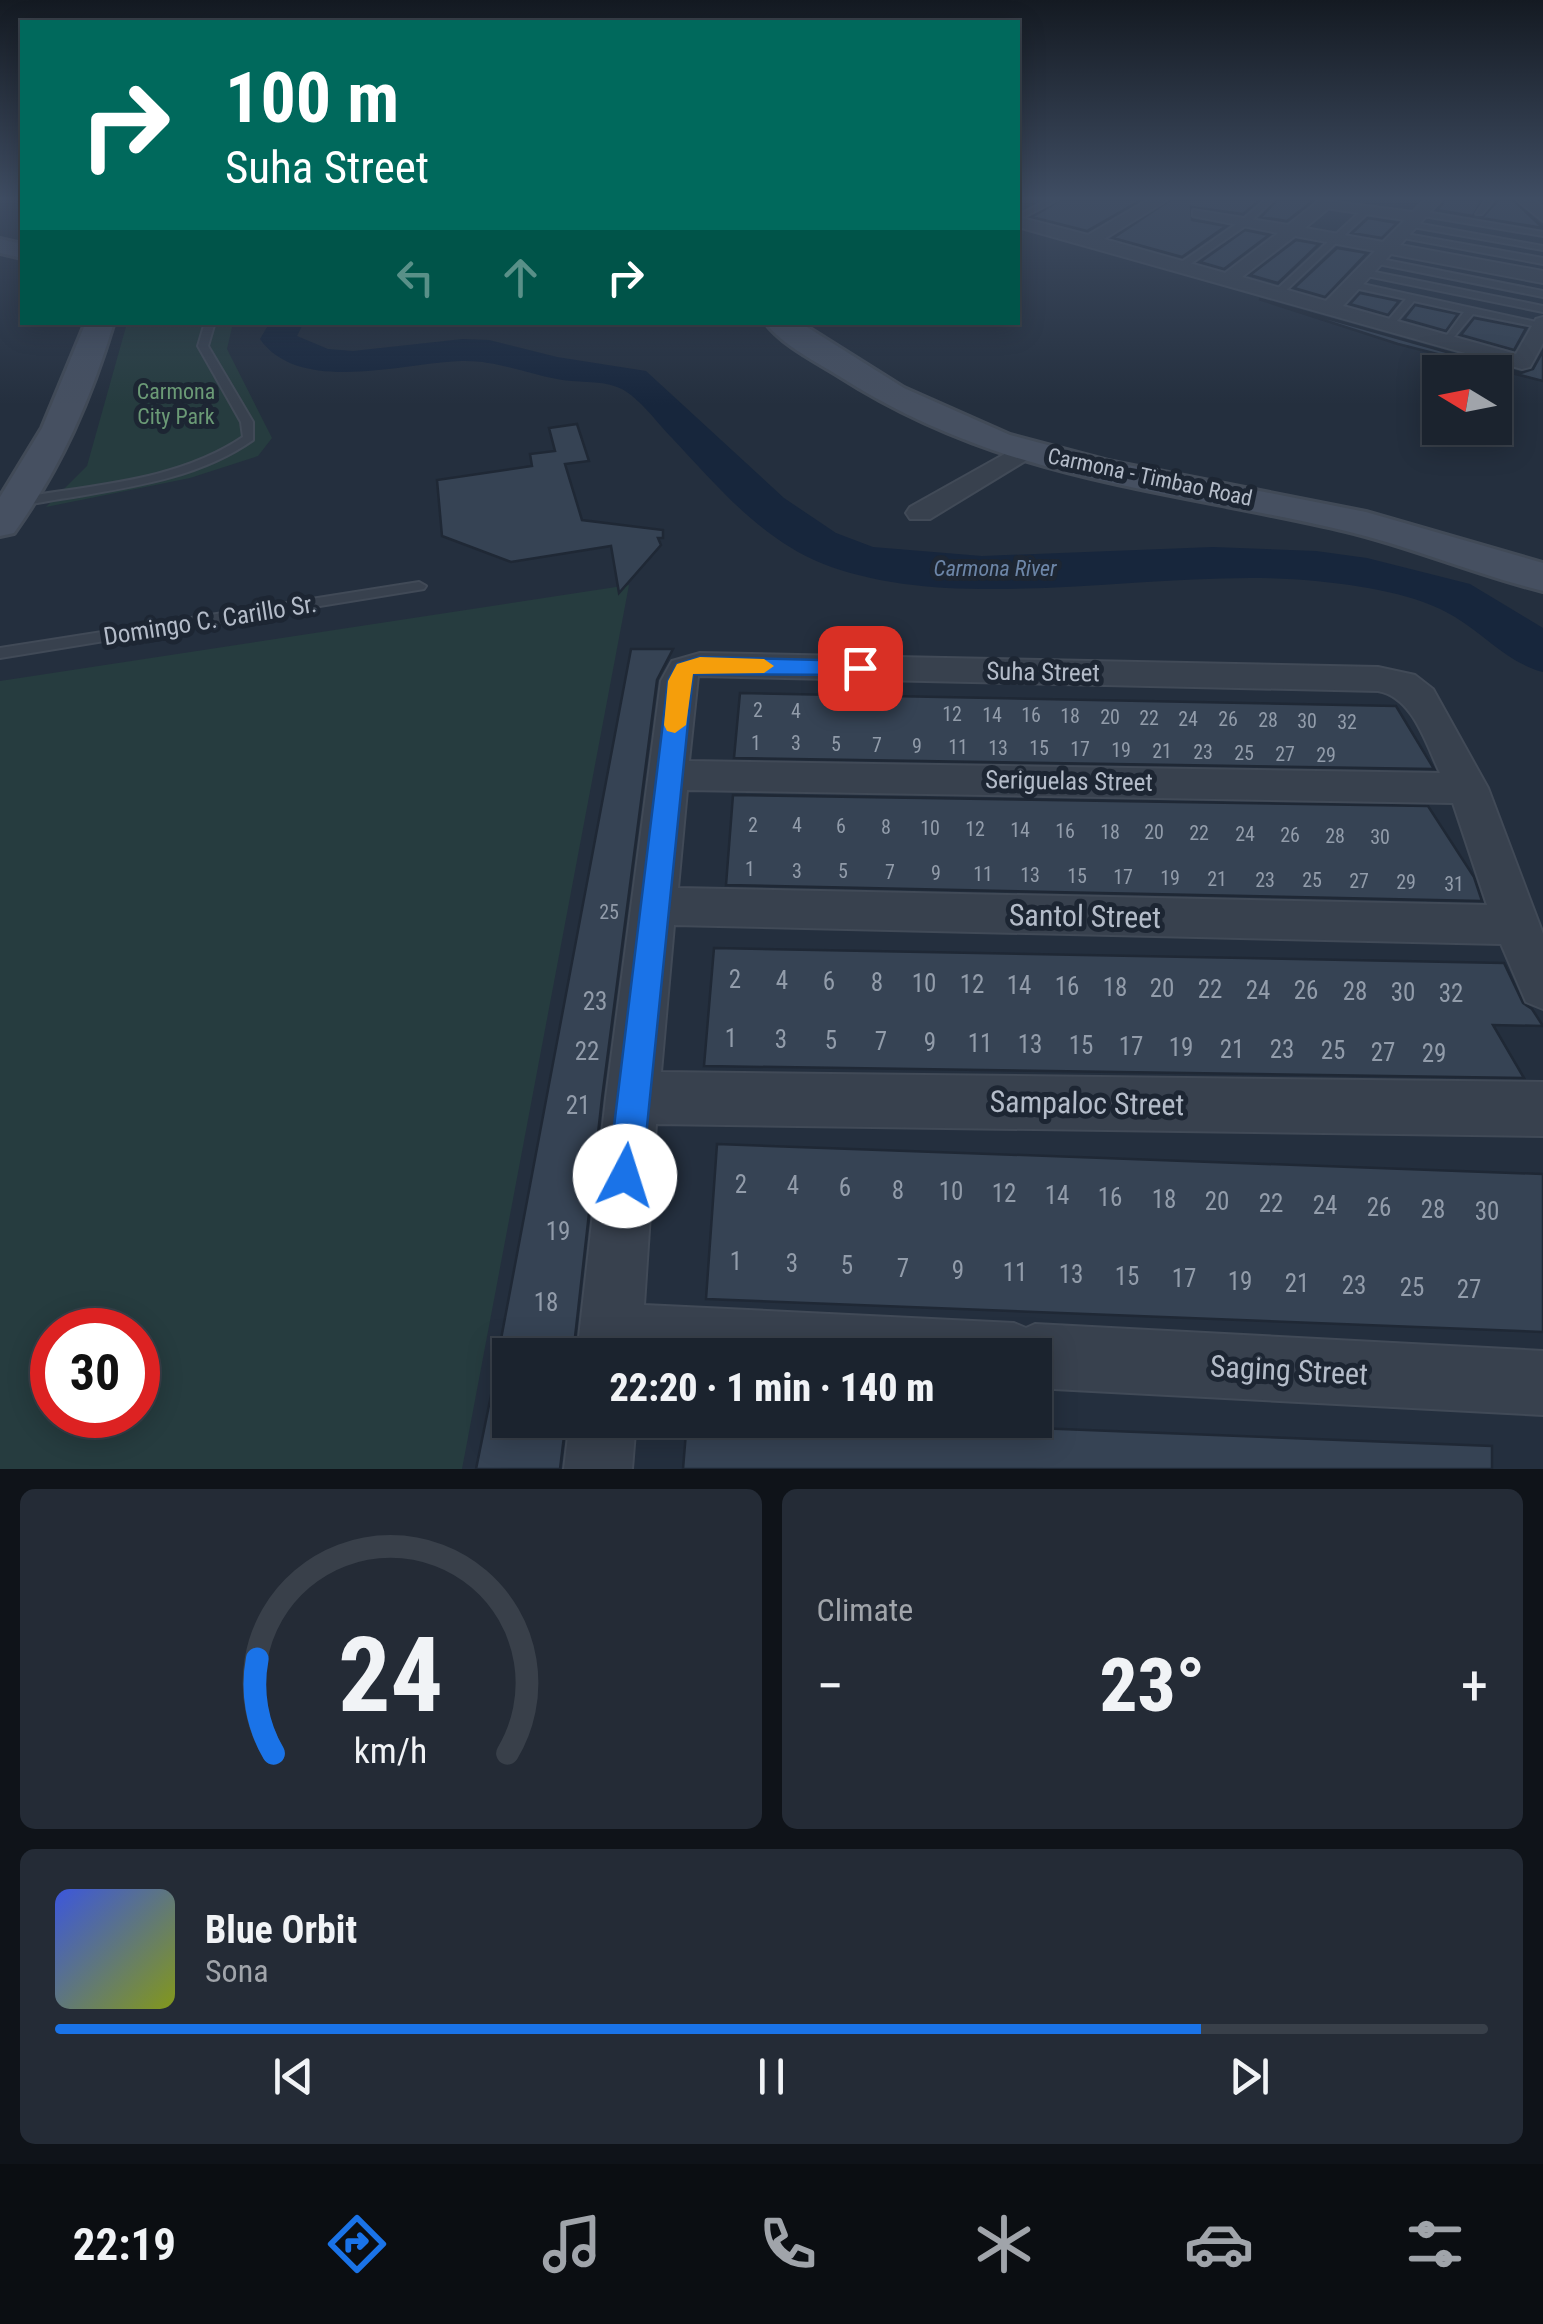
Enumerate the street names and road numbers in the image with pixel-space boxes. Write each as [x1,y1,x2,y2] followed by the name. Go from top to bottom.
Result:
[1045,443,1255,511] street label: Carmona - Timbao Road
[101,589,319,651] street label: Domingo C. Carillo Sr.
[986,657,1100,687] street label: Suha Street
[985,765,1153,797] street label: Seriguelas Street
[1009,897,1161,935] street label: Santol Street
[989,1084,1185,1122] street label: Sampaloc Street
[1209,1348,1369,1392] street label: Saging Street

